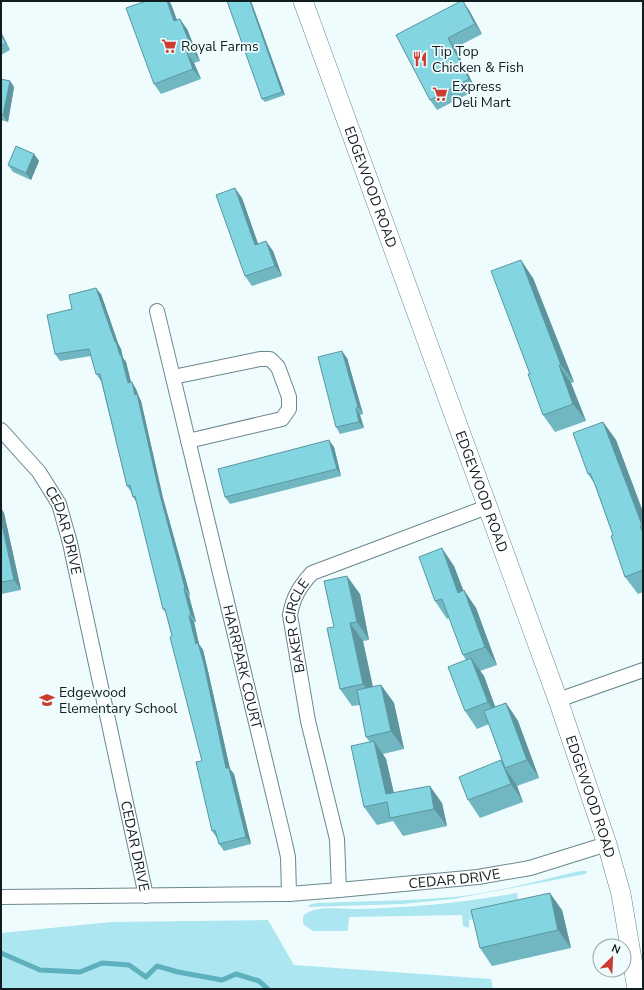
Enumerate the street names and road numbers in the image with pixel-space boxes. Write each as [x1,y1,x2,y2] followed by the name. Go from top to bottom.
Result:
[340,124,401,251] street label: EDGEWOOD ROAD
[451,428,512,555] street label: EDGEWOOD ROAD
[40,483,86,577] street label: CEDAR DRIVE
[281,575,314,674] street label: BAKER CIRCLE
[218,603,266,732] street label: HARRPARK COURT
[561,733,619,860] street label: EDGEWOOD ROAD
[116,799,154,893] street label: CEDAR DRIVE
[408,864,502,893] street label: CEDAR DRIVE

